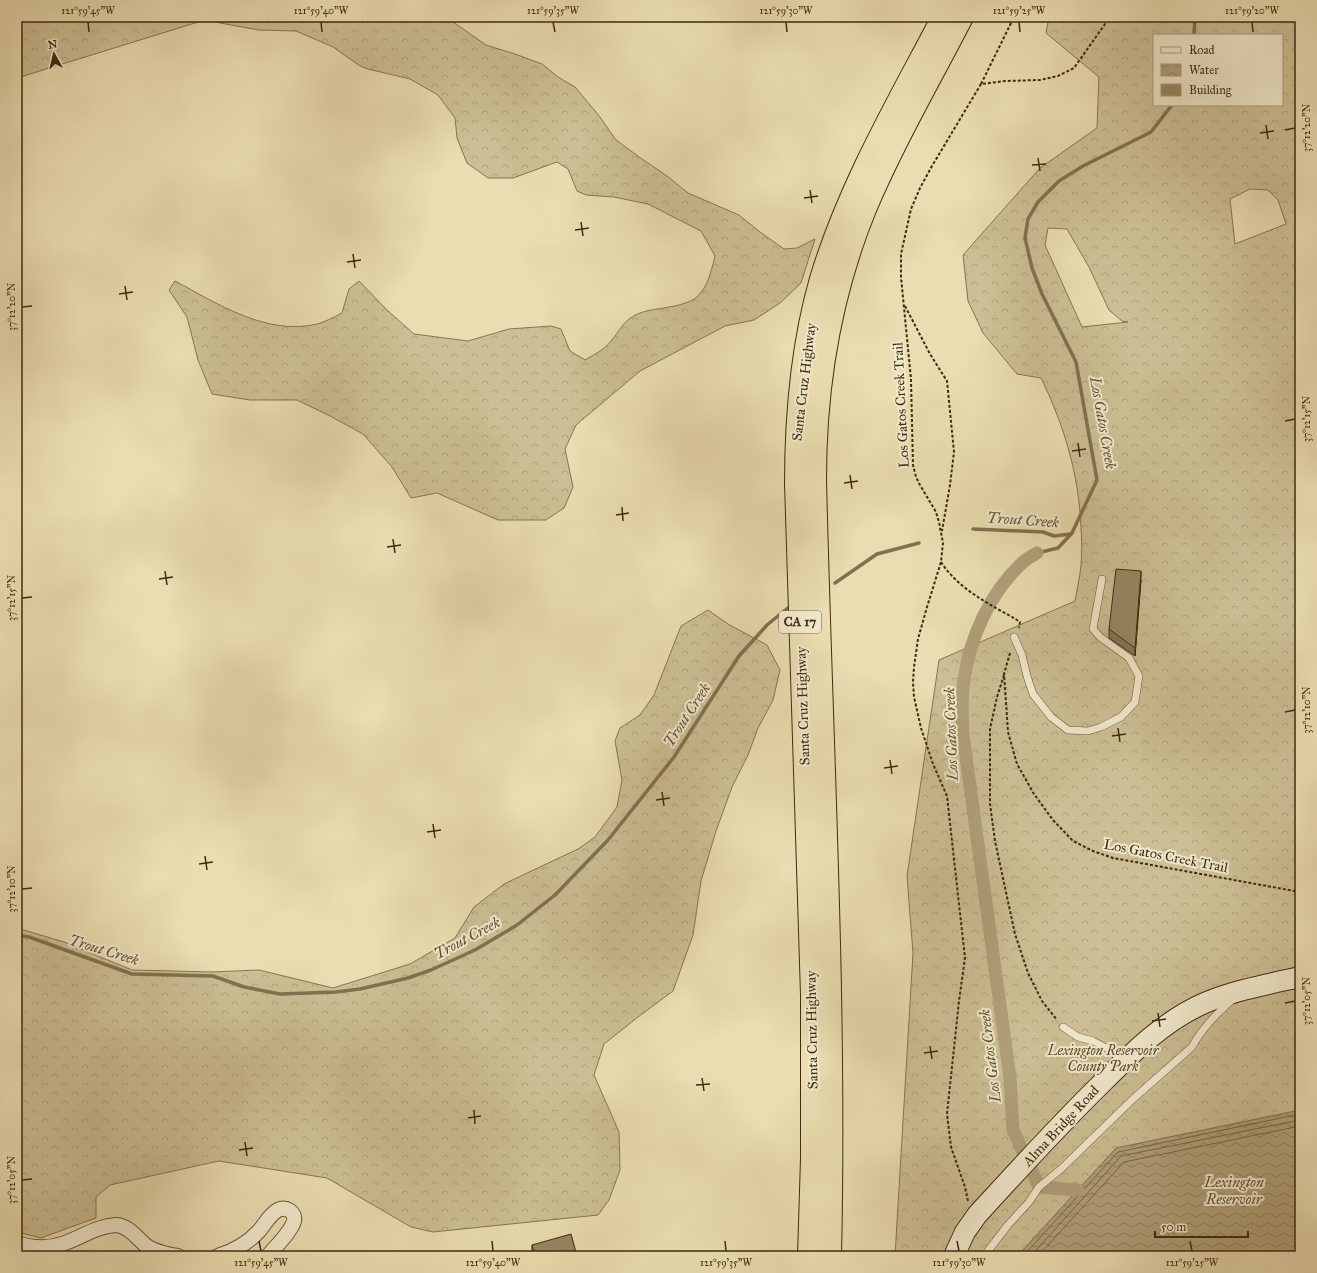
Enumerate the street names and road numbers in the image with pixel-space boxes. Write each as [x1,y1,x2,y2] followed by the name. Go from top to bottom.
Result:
[788,322,820,442] street label: Santa Cruz Highway
[889,341,913,468] street label: Los Gatos Creek Trail
[779,611,821,633] road number: CA 17
[792,646,814,766] street label: Santa Cruz Highway
[1103,836,1230,876] street label: Los Gatos Creek Trail
[802,970,822,1090] street label: Santa Cruz Highway
[1019,1082,1103,1171] street label: Alma Bridge Road

